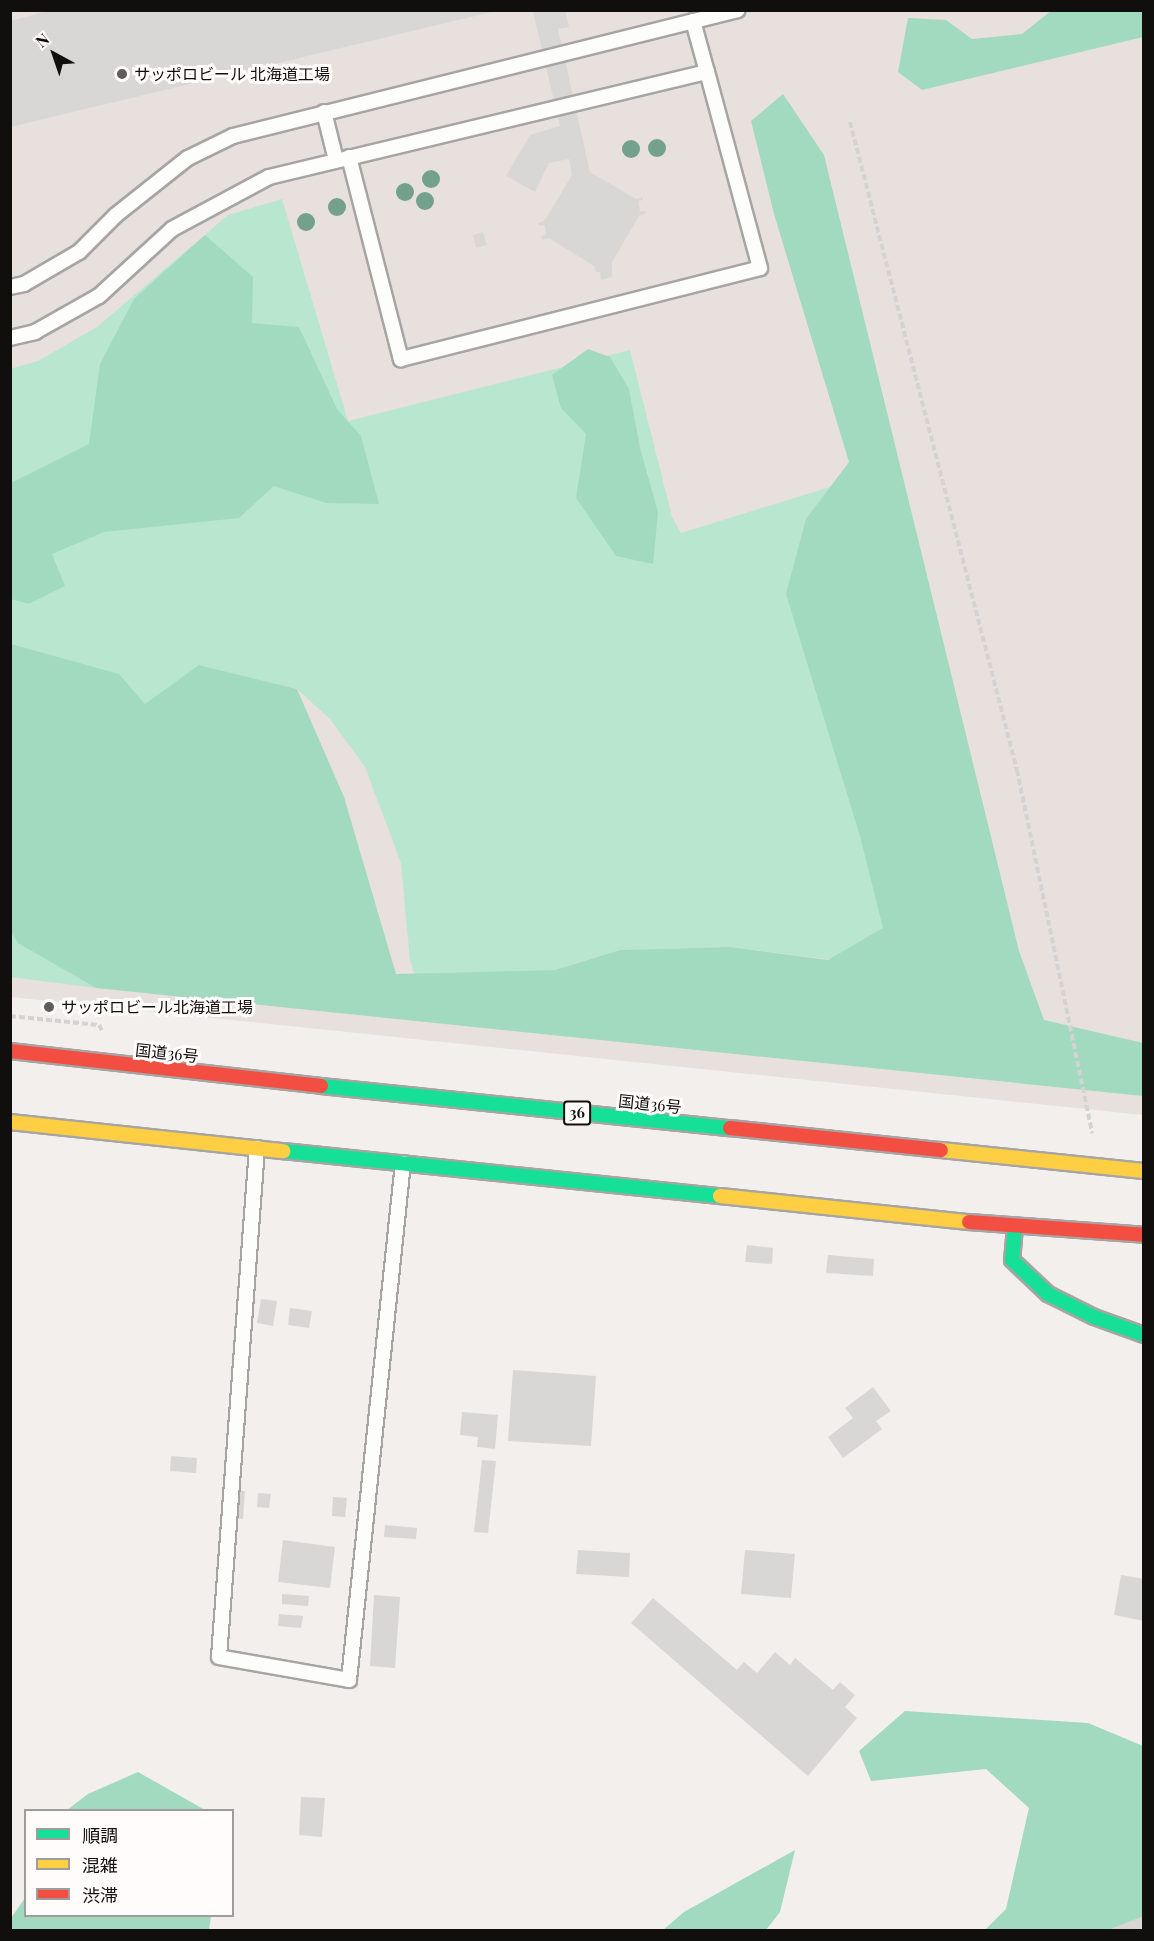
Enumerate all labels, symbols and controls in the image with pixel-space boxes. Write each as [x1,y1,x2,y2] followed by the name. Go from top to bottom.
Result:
[24,24,84,84] north arrow
[31,28,53,52] text: N
[134,64,330,84] place label: サッポロビール 北海道工場
[115,67,129,81] marker: サッポロビール 北海道工場
[61,997,253,1017] place label: サッポロビール北海道工場
[42,1000,56,1014] marker: サッポロビール北海道工場
[134,1040,200,1066] street label: 国道36号
[617,1091,683,1117] street label: 国道36号
[562,1101,592,1125] road number: 36
[24,1809,234,1917] legend
[82,1823,118,1847] text: 順調
[82,1853,118,1877] text: 混雑
[82,1883,118,1907] text: 渋滞

